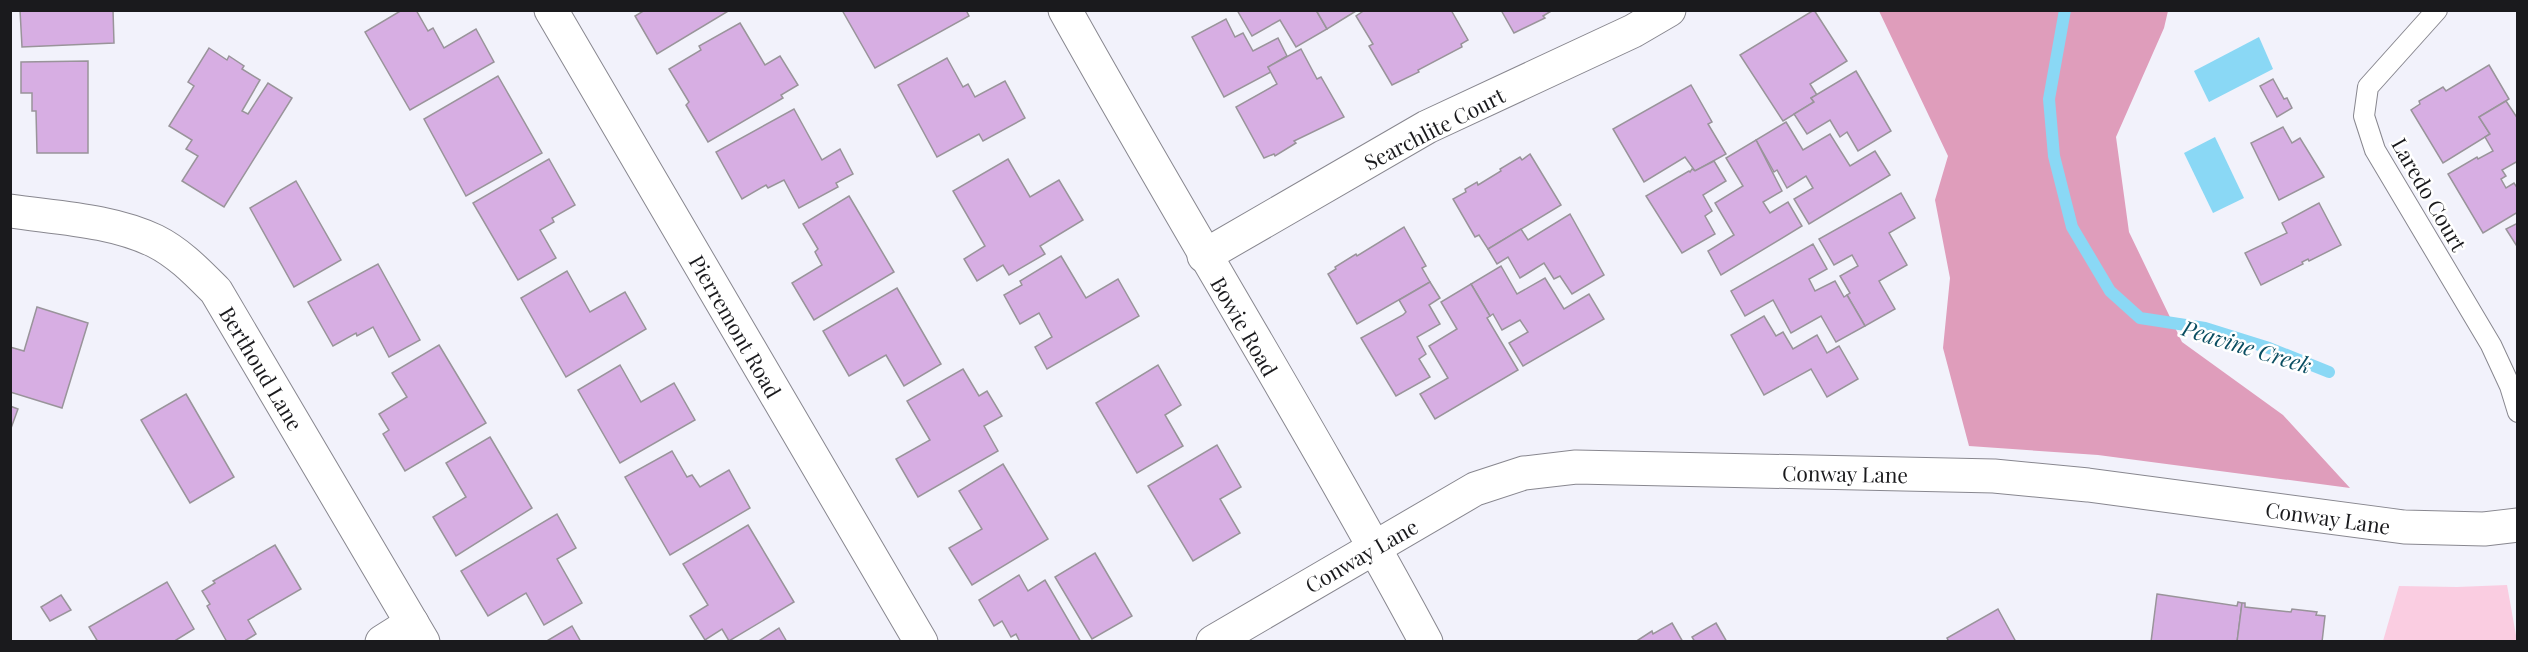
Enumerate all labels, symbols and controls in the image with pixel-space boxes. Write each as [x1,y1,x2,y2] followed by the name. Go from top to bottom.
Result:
[1359,80,1510,175] street label: Searchlite Court
[2386,132,2474,256] street label: Laredo Court
[684,249,788,403] street label: Pierremont Road
[1205,271,1285,381] street label: Bowie Road
[214,301,310,435] street label: Berthoud Lane
[2178,312,2315,380] water label: Peavine Creek
[1782,458,1908,488] street label: Conway Lane
[2264,494,2392,540] street label: Conway Lane
[1299,511,1423,599] street label: Conway Lane

